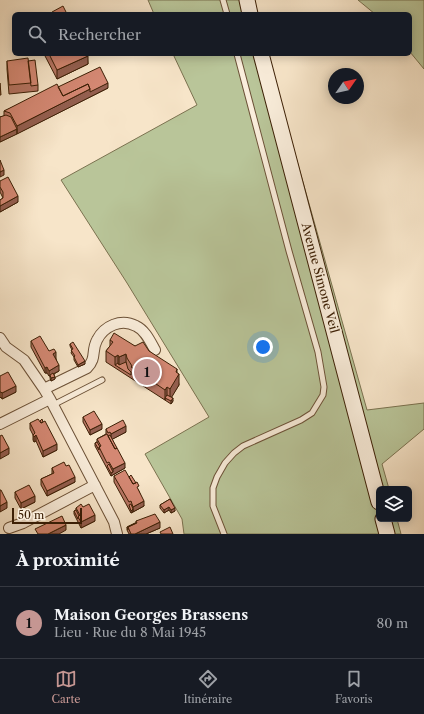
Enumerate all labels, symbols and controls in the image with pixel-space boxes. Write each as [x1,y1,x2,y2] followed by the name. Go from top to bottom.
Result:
[12,12,412,56] search box
[26,23,48,45] icon: search
[58,25,141,44] text: Rechercher
[328,68,364,104] north arrow
[298,220,343,335] street label: Avenue Simone Veil
[253,337,273,357] your location
[134,357,160,387] pin: 1
[376,486,412,522] map controls
[376,486,412,522] button: layers
[12,506,82,525] scale bar
[18,508,44,522] text: 50 m
[16,550,120,570] text: À proximité
[54,605,248,624] text: Maison Georges Brassens
[26,615,32,631] text: 1
[376,615,408,631] text: 80 m
[54,624,206,640] text: Lieu · Rue du 8 Mai 1945
[51,668,80,706] tab: Carte
[183,668,232,706] tab: Itinéraire
[335,668,372,706] tab: Favoris

